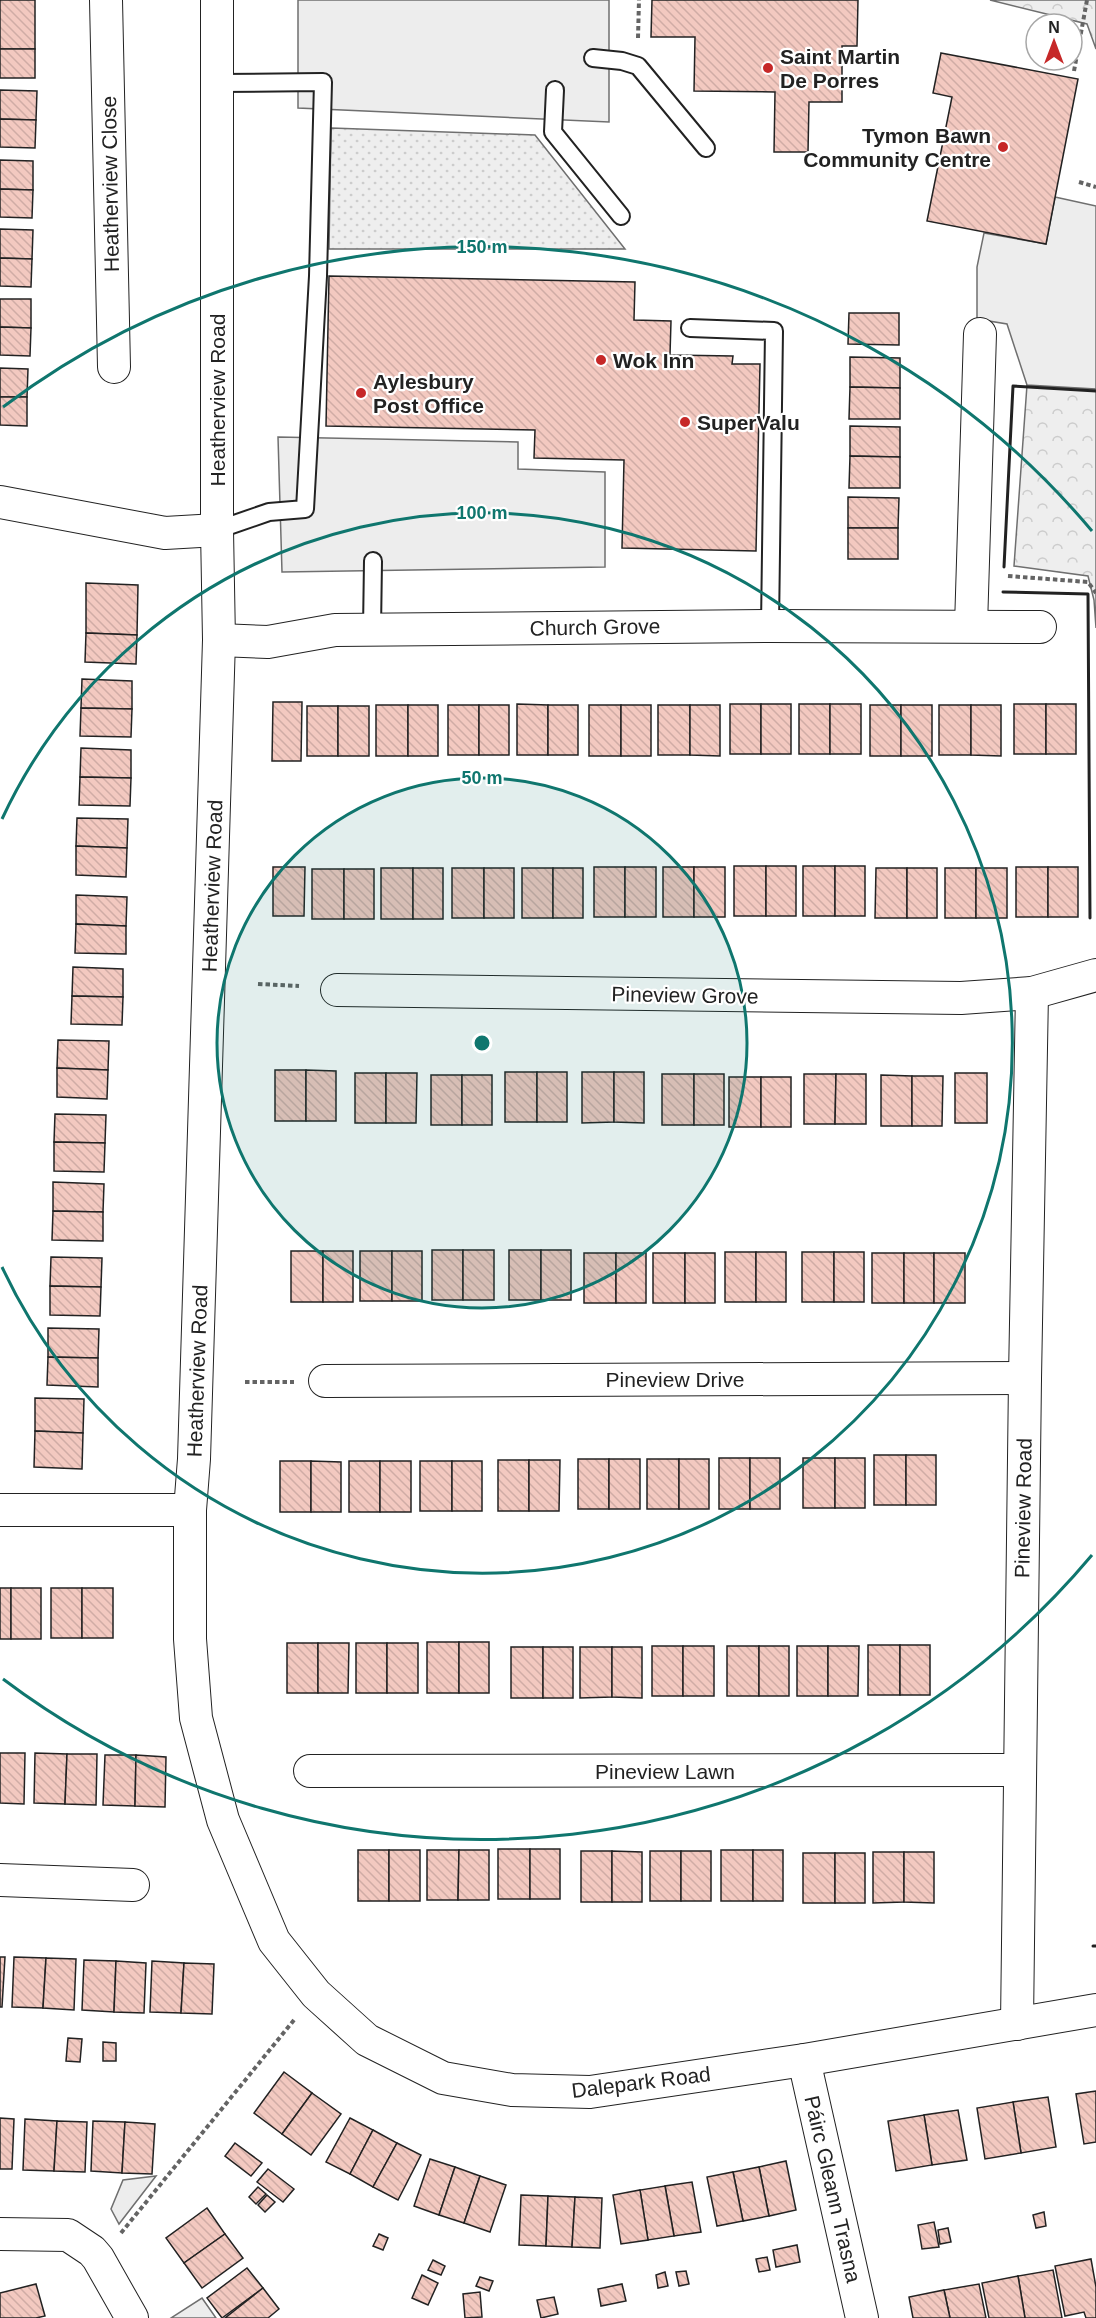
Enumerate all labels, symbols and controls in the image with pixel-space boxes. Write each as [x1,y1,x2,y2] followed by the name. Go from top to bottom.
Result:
[1024,12,1084,72] north arrow
[1048,19,1060,36] text: N
[780,45,900,92] place label: Saint Martin De Porres
[761,61,775,75] marker: Saint Martin De Porres
[97,96,123,272] street label: Heatherview Close
[803,124,991,171] place label: Tymon Bawn Community Centre
[996,140,1010,154] marker: Tymon Bawn Community Centre
[456,237,508,257] text: 150 m
[206,314,229,486] street label: Heatherview Road
[613,349,694,372] place label: Wok Inn
[594,353,608,367] marker: Wok Inn
[373,370,484,417] place label: Aylesbury Post Office
[354,386,368,400] marker: Aylesbury Post Office
[697,411,800,434] place label: SuperValu
[678,415,692,429] marker: SuperValu
[456,503,508,523] text: 100 m
[529,614,661,640] street label: Church Grove
[461,768,503,788] text: 50 m
[197,799,227,973] street label: Heatherview Road
[611,982,759,1008] street label: Pineview Grove
[472,1033,492,1053] centre of rings
[182,1284,212,1458] street label: Heatherview Road
[606,1368,744,1391] street label: Pineview Drive
[1010,1438,1036,1578] street label: Pineview Road
[595,1760,735,1783] street label: Pineview Lawn
[570,2062,712,2102] street label: Dalepark Road
[800,2093,866,2285] street label: Páirc Gleann Trasna

